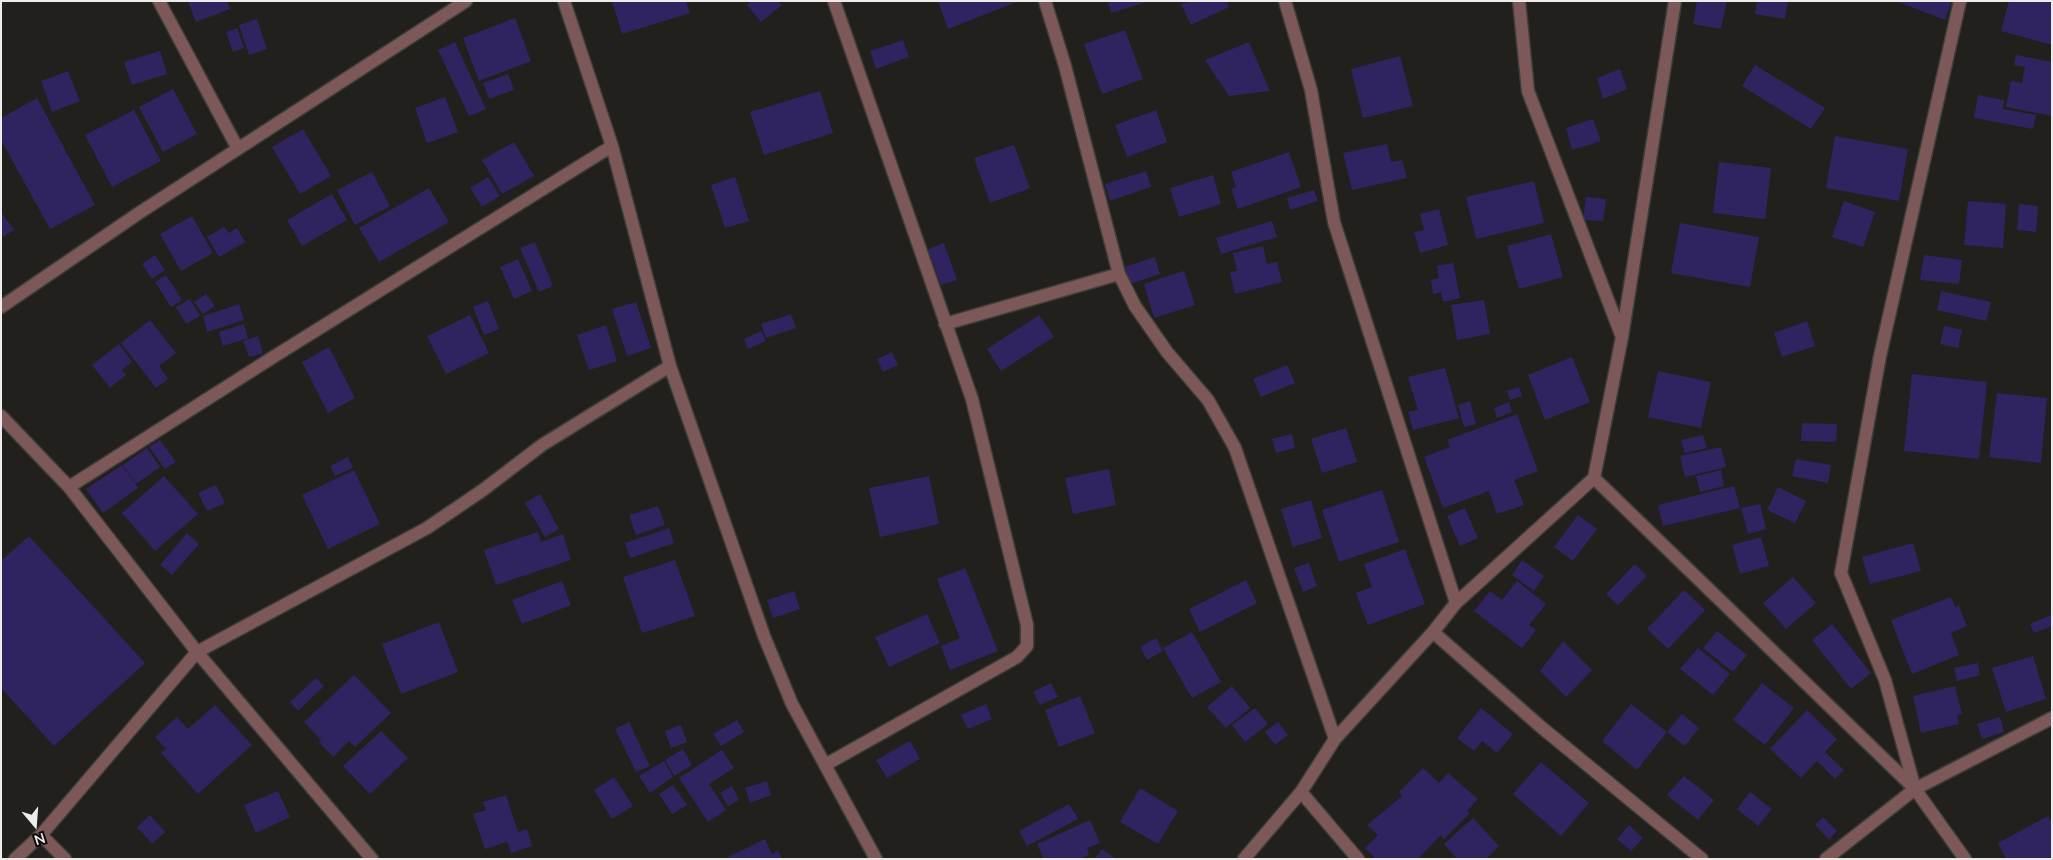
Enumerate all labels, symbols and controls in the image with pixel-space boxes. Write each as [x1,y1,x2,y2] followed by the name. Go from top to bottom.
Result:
[10,800,60,850] north arrow
[32,829,47,849] text: N

